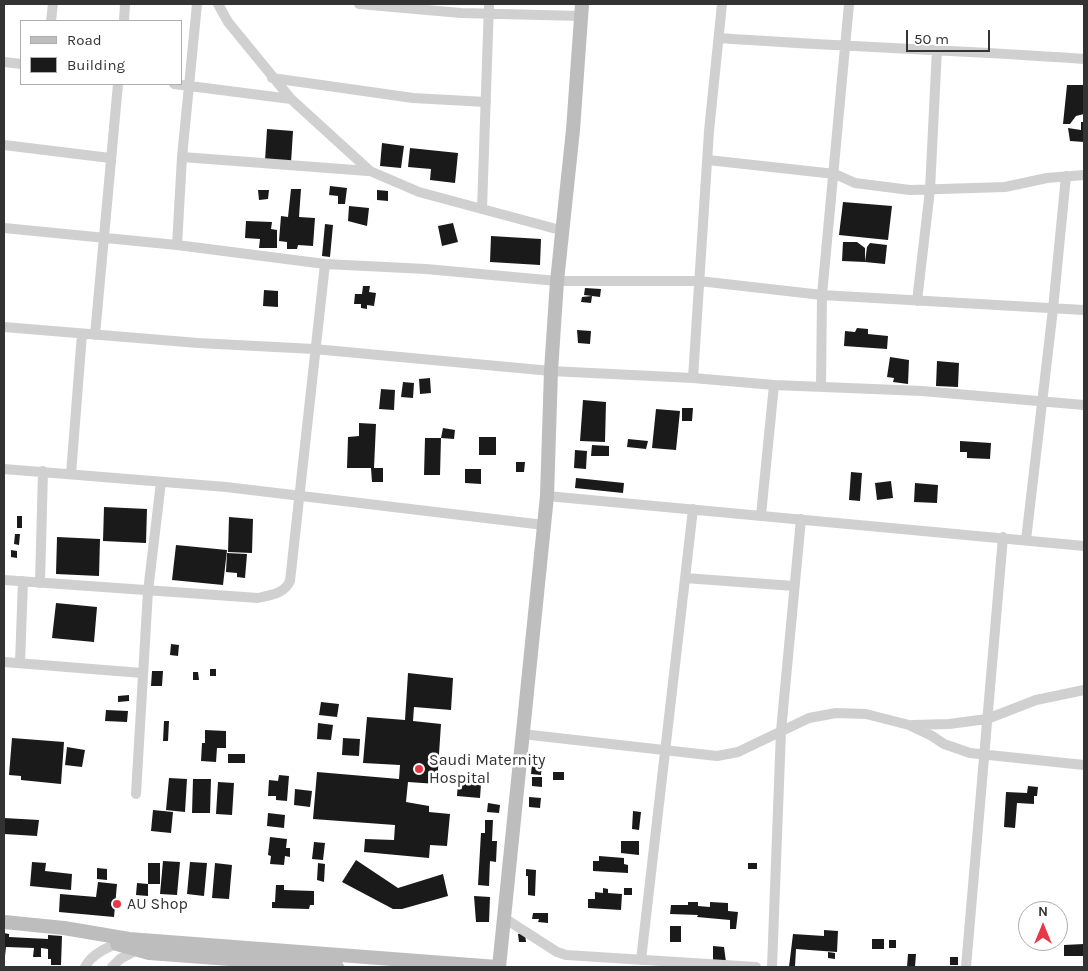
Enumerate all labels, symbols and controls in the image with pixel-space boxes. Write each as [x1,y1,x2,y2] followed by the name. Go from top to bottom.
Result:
[20,20,182,85] legend
[908,20,992,52] scale bar
[914,30,949,48] text: 50 m
[67,31,102,49] text: Road
[67,56,125,74] text: Building
[429,750,545,788] place label: Saudi Maternity Hospital
[413,763,425,775] marker: Saudi Maternity Hospital
[127,894,188,914] place label: AU Shop
[111,898,123,910] marker: AU Shop
[1018,901,1068,951] north arrow
[1038,903,1048,920] text: N

